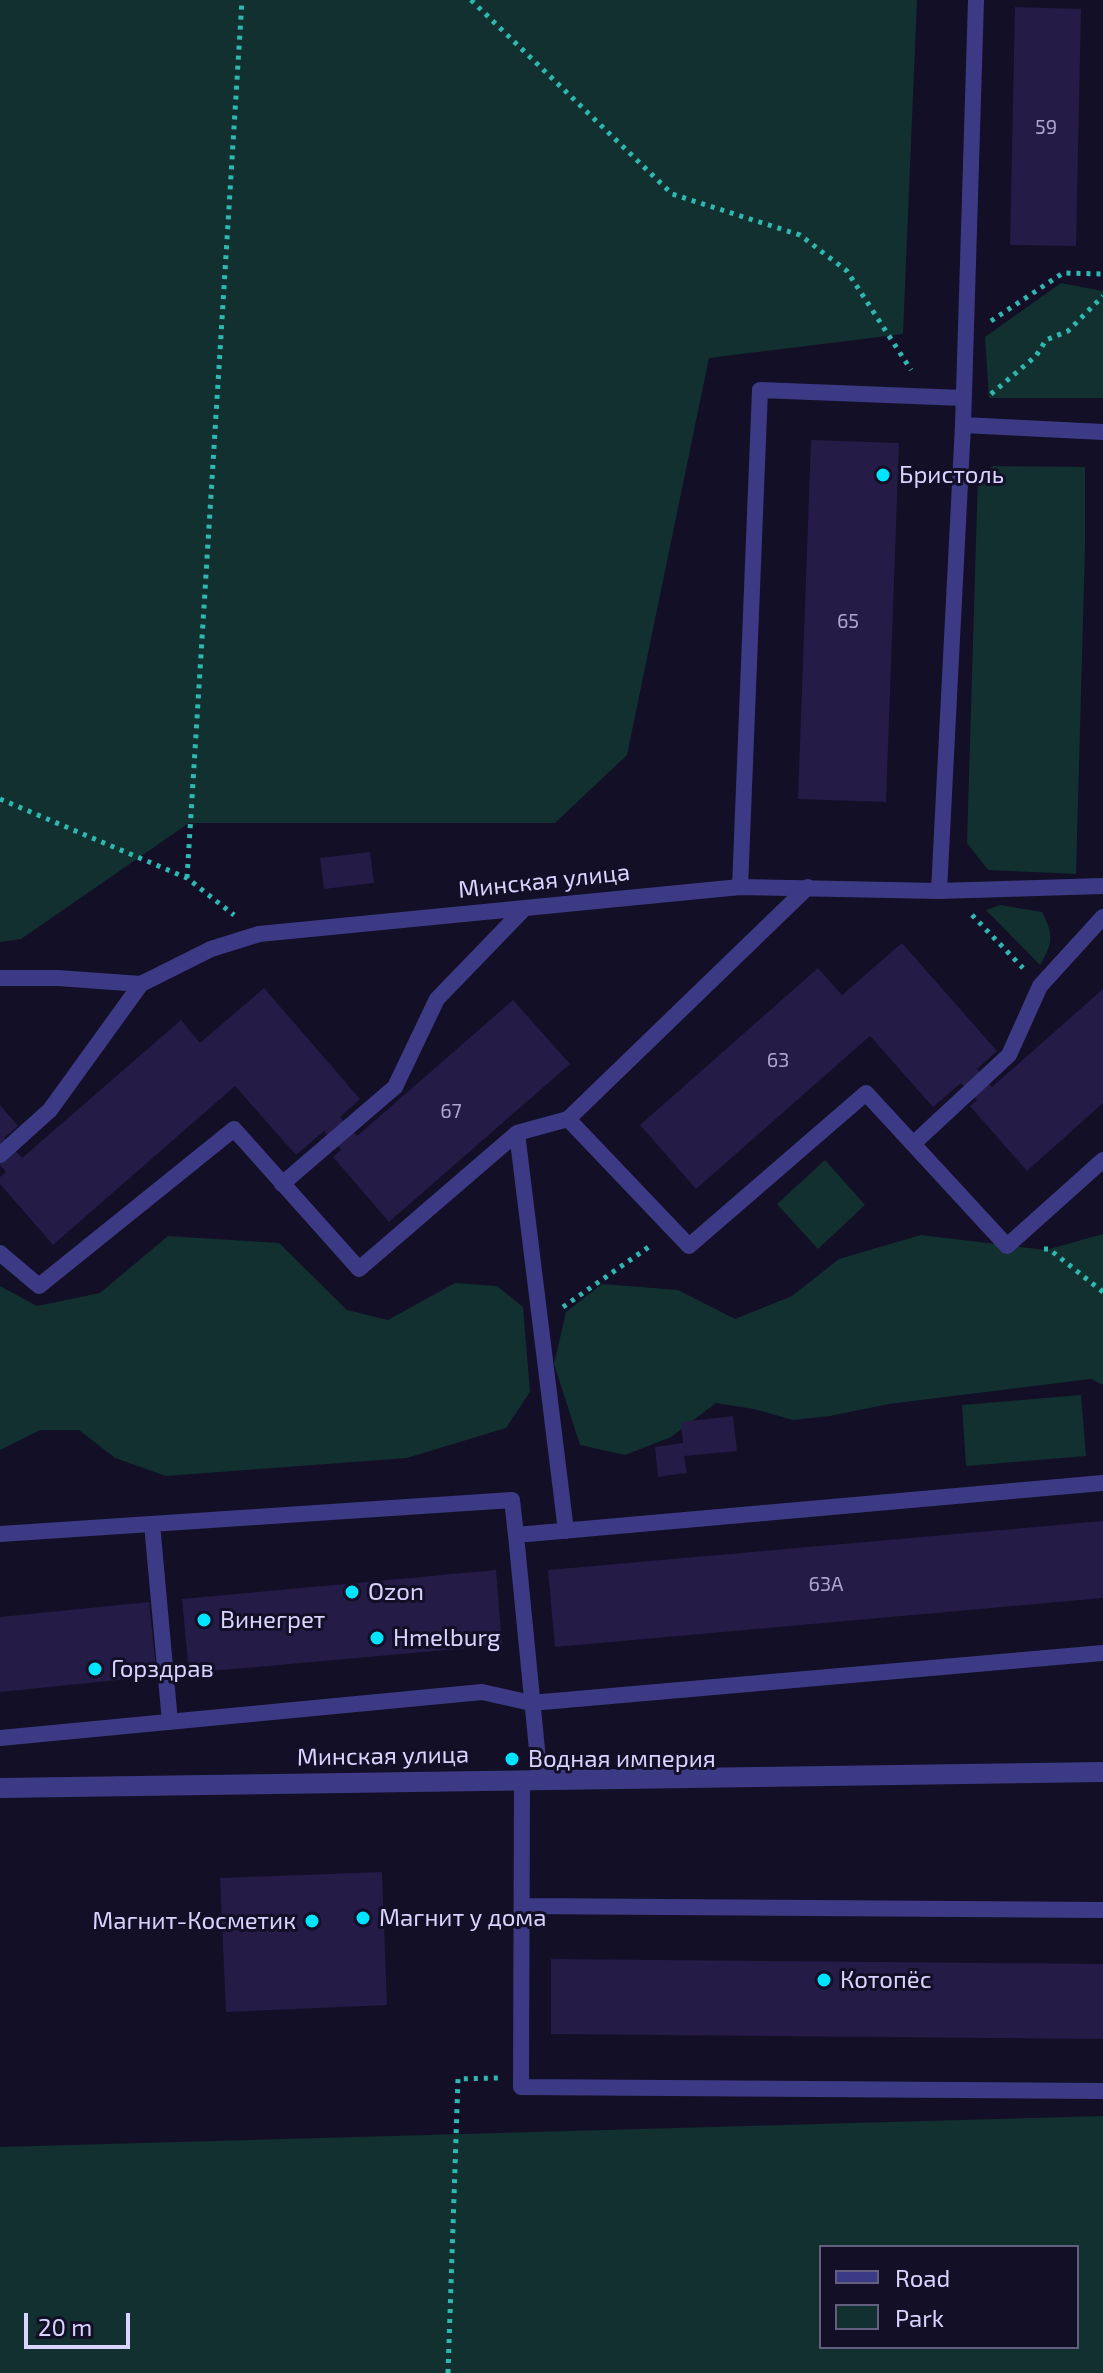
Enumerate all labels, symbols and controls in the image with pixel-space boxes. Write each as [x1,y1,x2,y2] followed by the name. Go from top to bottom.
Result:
[1035,115,1057,139] house number: 59
[899,461,1004,489] place label: Бристоль
[874,466,892,484] marker: Бристоль
[837,609,859,633] house number: 65
[457,858,631,904] street label: Минская улица
[767,1048,789,1072] house number: 63
[440,1099,462,1123] house number: 67
[809,1572,843,1596] house number: 63А
[368,1578,424,1606] place label: Ozon
[343,1583,361,1601] marker: Ozon
[220,1606,325,1634] place label: Винегрет
[195,1611,213,1629] marker: Винегрет
[393,1624,500,1652] place label: Hmelburg
[368,1629,386,1647] marker: Hmelburg
[111,1655,214,1683] place label: Горздрав
[86,1660,104,1678] marker: Горздрав
[297,1740,469,1772] street label: Минская улица
[528,1745,716,1773] place label: Водная империя
[503,1750,521,1768] marker: Водная империя
[379,1904,547,1932] place label: Магнит у дома
[92,1907,296,1935] place label: Магнит-Косметик
[354,1909,372,1927] marker: Магнит у дома
[303,1912,321,1930] marker: Магнит-Косметик
[840,1966,932,1994] place label: Котопёс
[815,1971,833,1989] marker: Котопёс
[819,2245,1079,2349] legend
[895,2263,950,2292] text: Road
[28,2297,134,2347] scale bar
[895,2303,944,2332] text: Park
[38,2312,92,2341] text: 20 m

